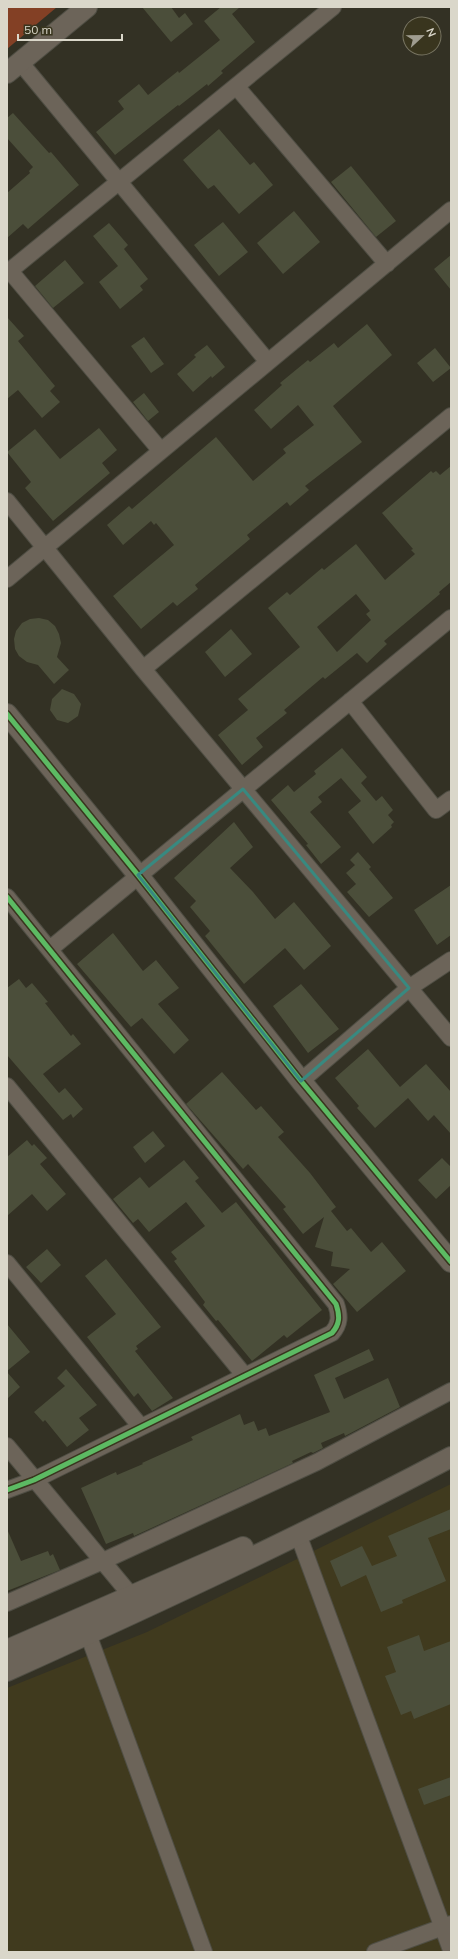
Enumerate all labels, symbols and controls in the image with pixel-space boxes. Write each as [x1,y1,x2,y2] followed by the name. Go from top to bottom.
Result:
[18,16,122,42] scale bar
[402,16,442,56] north arrow
[24,22,52,37] text: 50 m
[423,26,439,39] text: N

